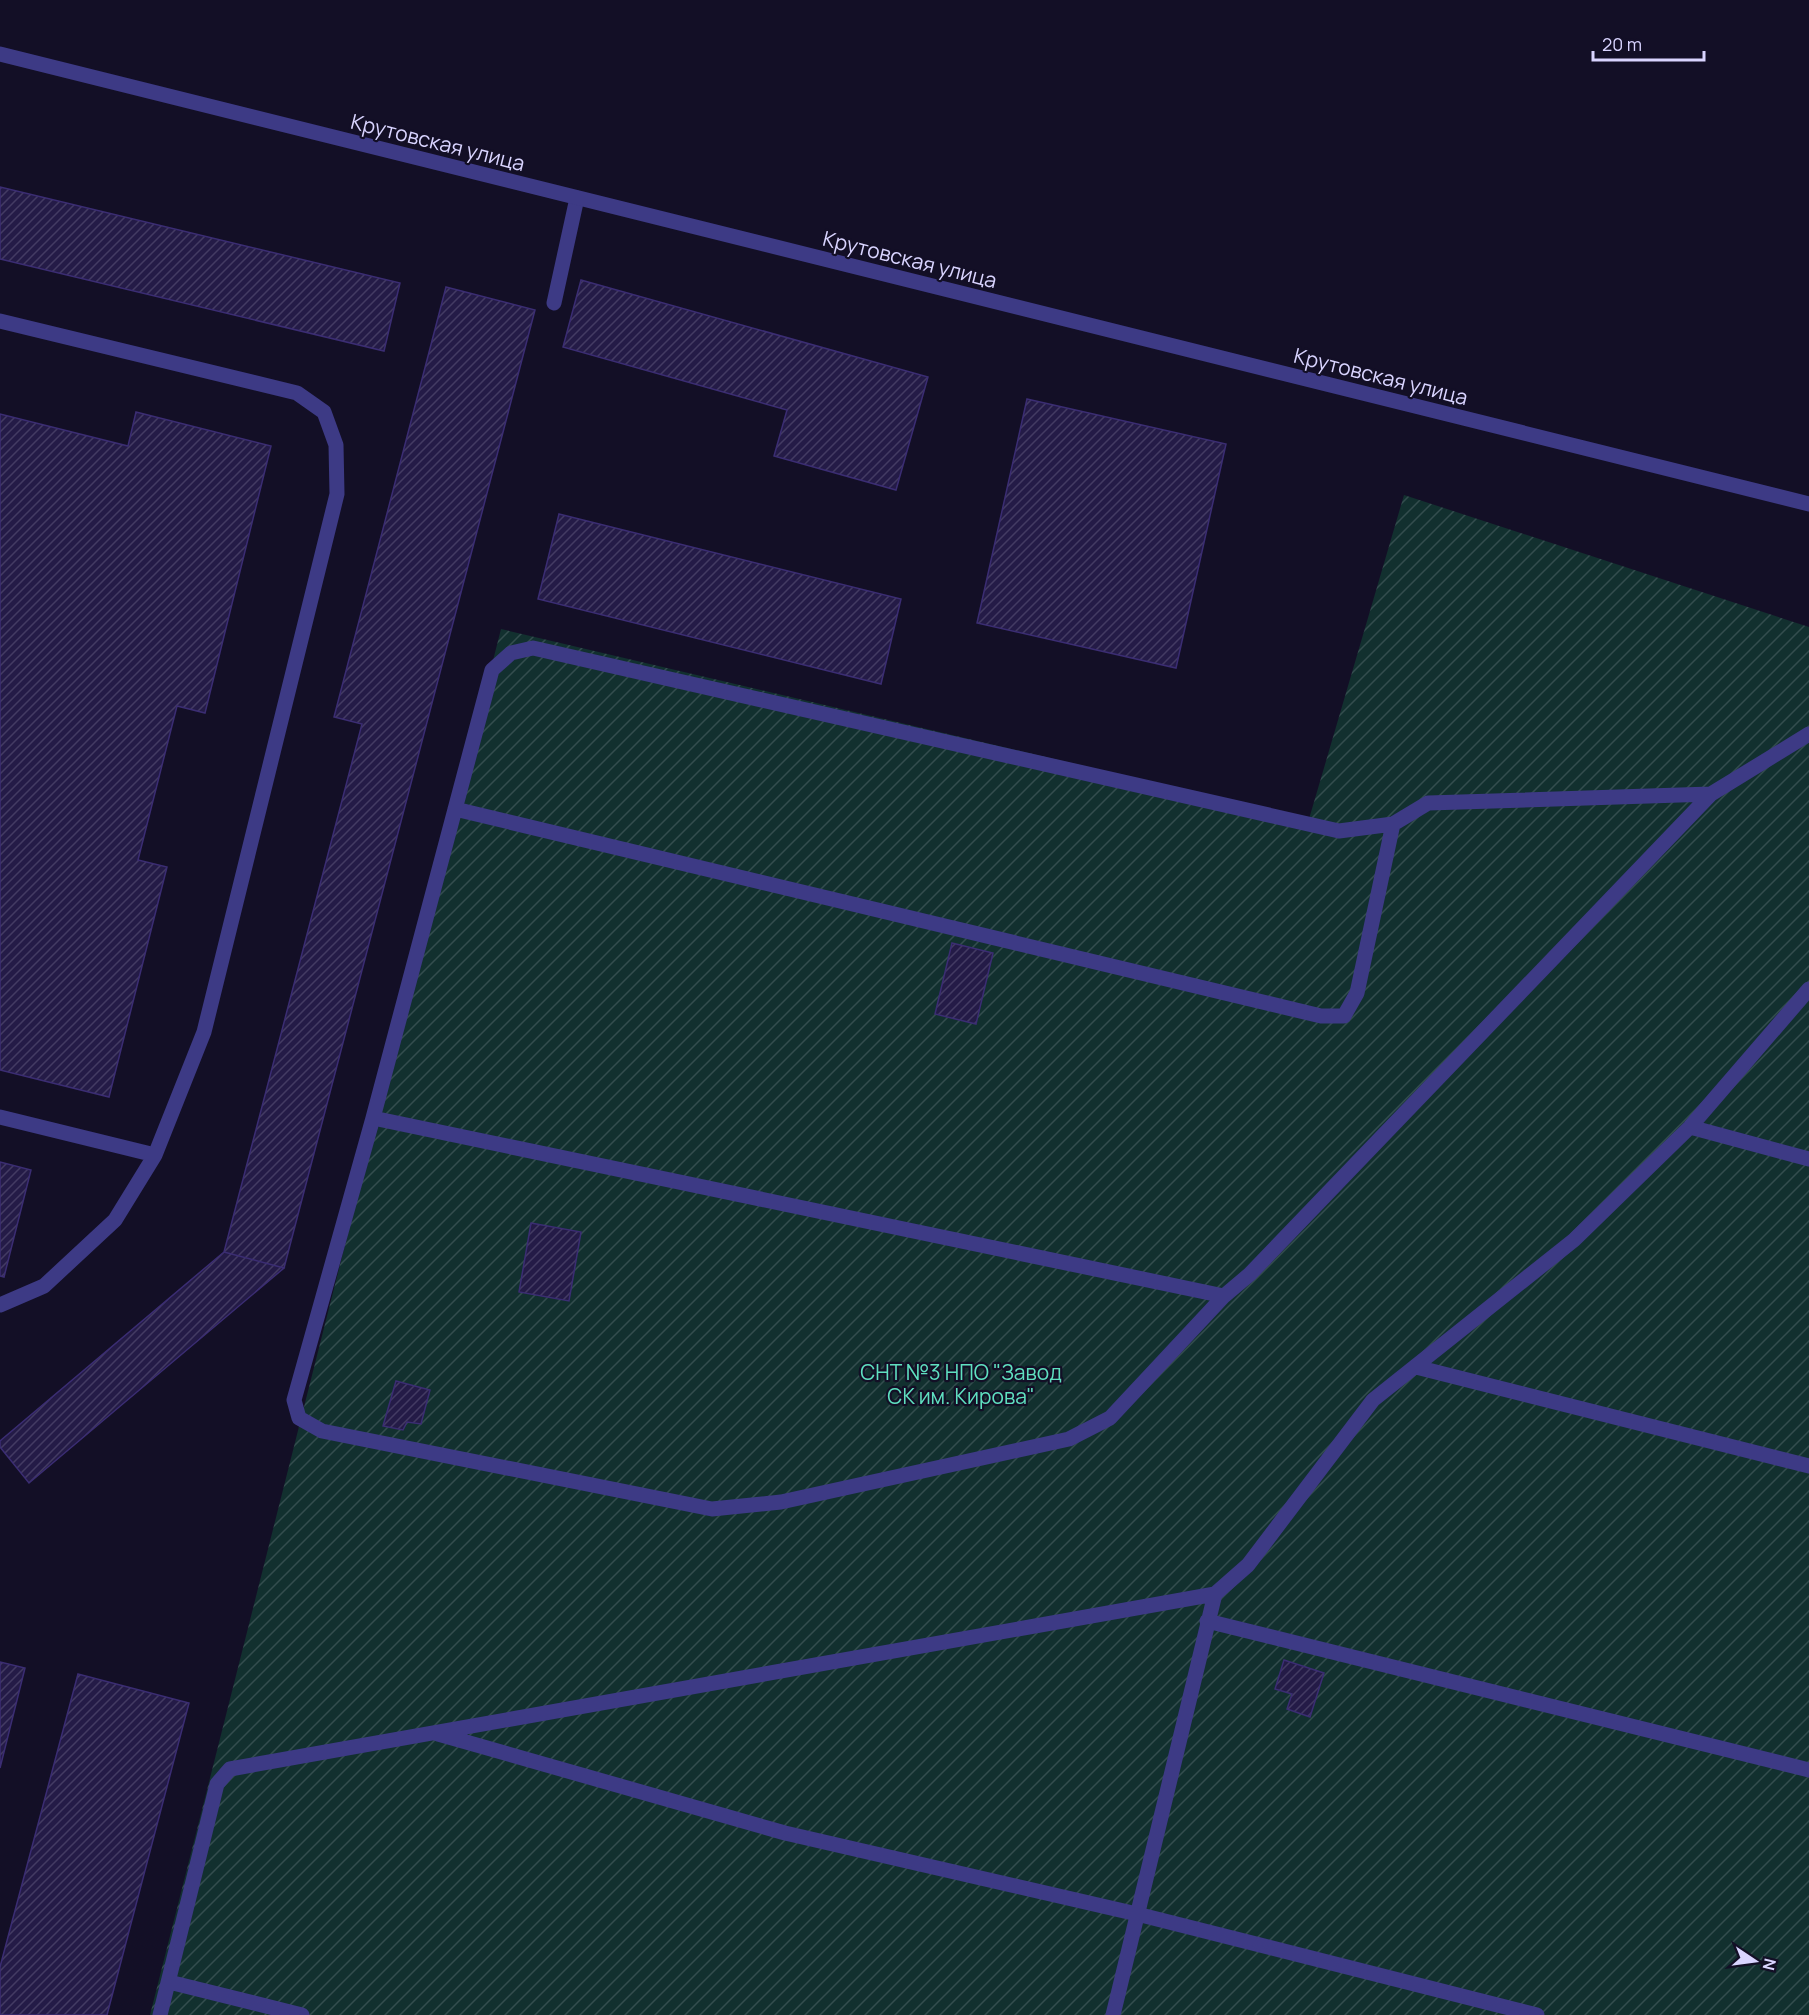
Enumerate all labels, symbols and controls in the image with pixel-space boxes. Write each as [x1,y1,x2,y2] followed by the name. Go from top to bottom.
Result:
[1593,24,1704,62] scale bar
[1602,32,1642,56] text: 20 m
[348,107,528,177] street label: Крутовская улица
[820,224,1000,294] street label: Крутовская улица
[1291,341,1471,411] street label: Крутовская улица
[860,1358,1062,1410] park label: СНТ №3 НПО "Завод СК им. Кирова"
[1725,1931,1785,1991] north arrow
[1758,1956,1782,1972] text: N

